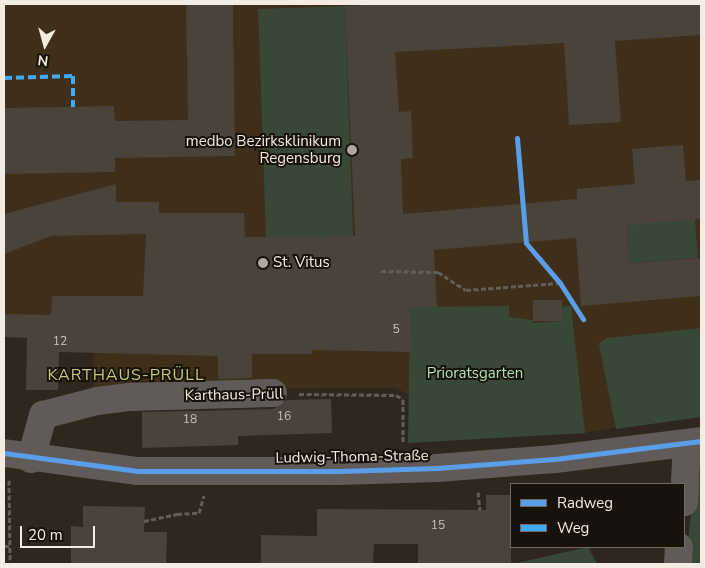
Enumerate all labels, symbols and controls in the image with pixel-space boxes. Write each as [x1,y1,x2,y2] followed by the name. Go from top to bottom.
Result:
[20,20,70,70] north arrow
[37,50,49,70] text: N
[186,132,341,167] place label: medbo Bezirksklinikum Regensburg
[345,143,359,157] marker: medbo Bezirksklinikum Regensburg
[273,254,330,272] place label: St. Vitus
[257,257,269,269] marker: St. Vitus
[392,323,400,337] house number: 5
[53,335,67,349] house number: 12
[46,365,206,385] district label: KARTHAUS-PRÜLL
[427,365,523,383] park label: Prioratsgarten
[184,385,284,405] street label: Karthaus-Prüll
[277,410,291,424] house number: 16
[183,413,197,427] house number: 18
[275,447,429,467] street label: Ludwig-Thoma-Straße
[510,483,685,548] legend
[557,493,613,513] text: Radweg
[22,516,98,548] scale bar
[557,518,589,538] text: Weg
[431,519,445,533] house number: 15
[28,525,63,545] text: 20 m

